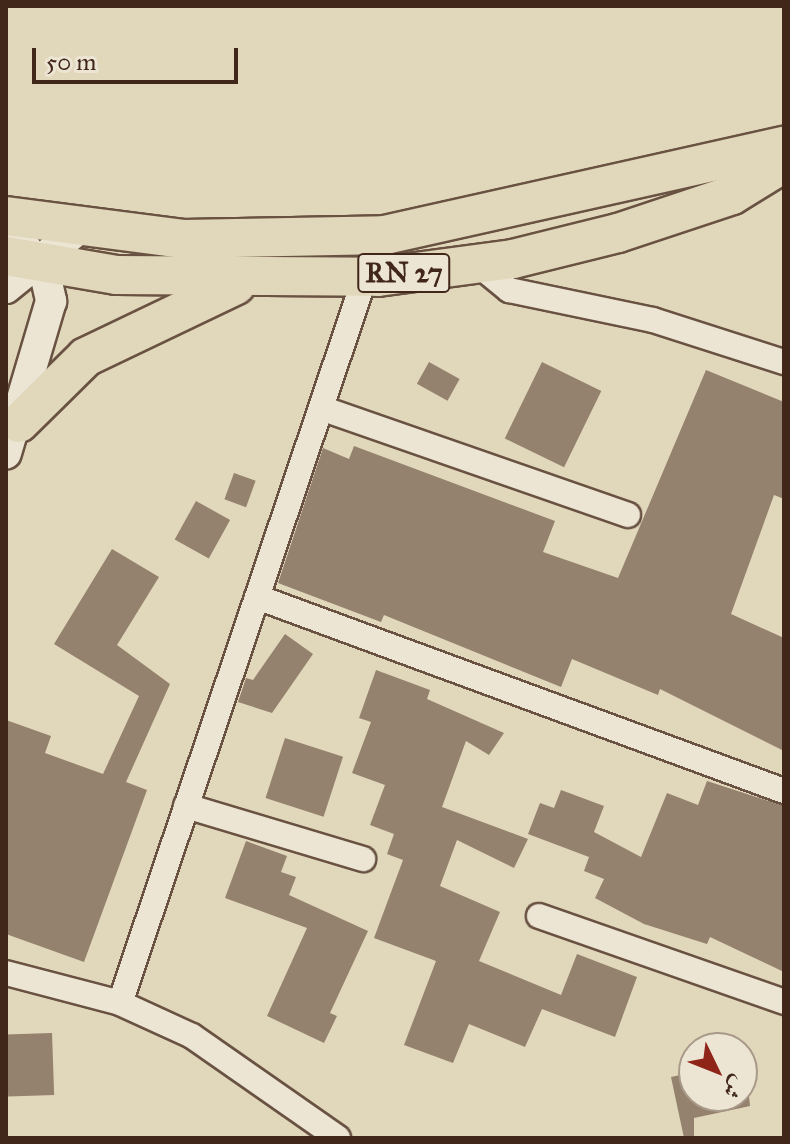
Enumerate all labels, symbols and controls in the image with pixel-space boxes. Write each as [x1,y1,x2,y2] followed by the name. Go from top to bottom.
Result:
[36,32,242,82] scale bar
[46,47,96,77] text: 50 m
[356,249,452,297] road number: RN 27
[678,1032,758,1112] north arrow
[717,1070,752,1105] text: ش

